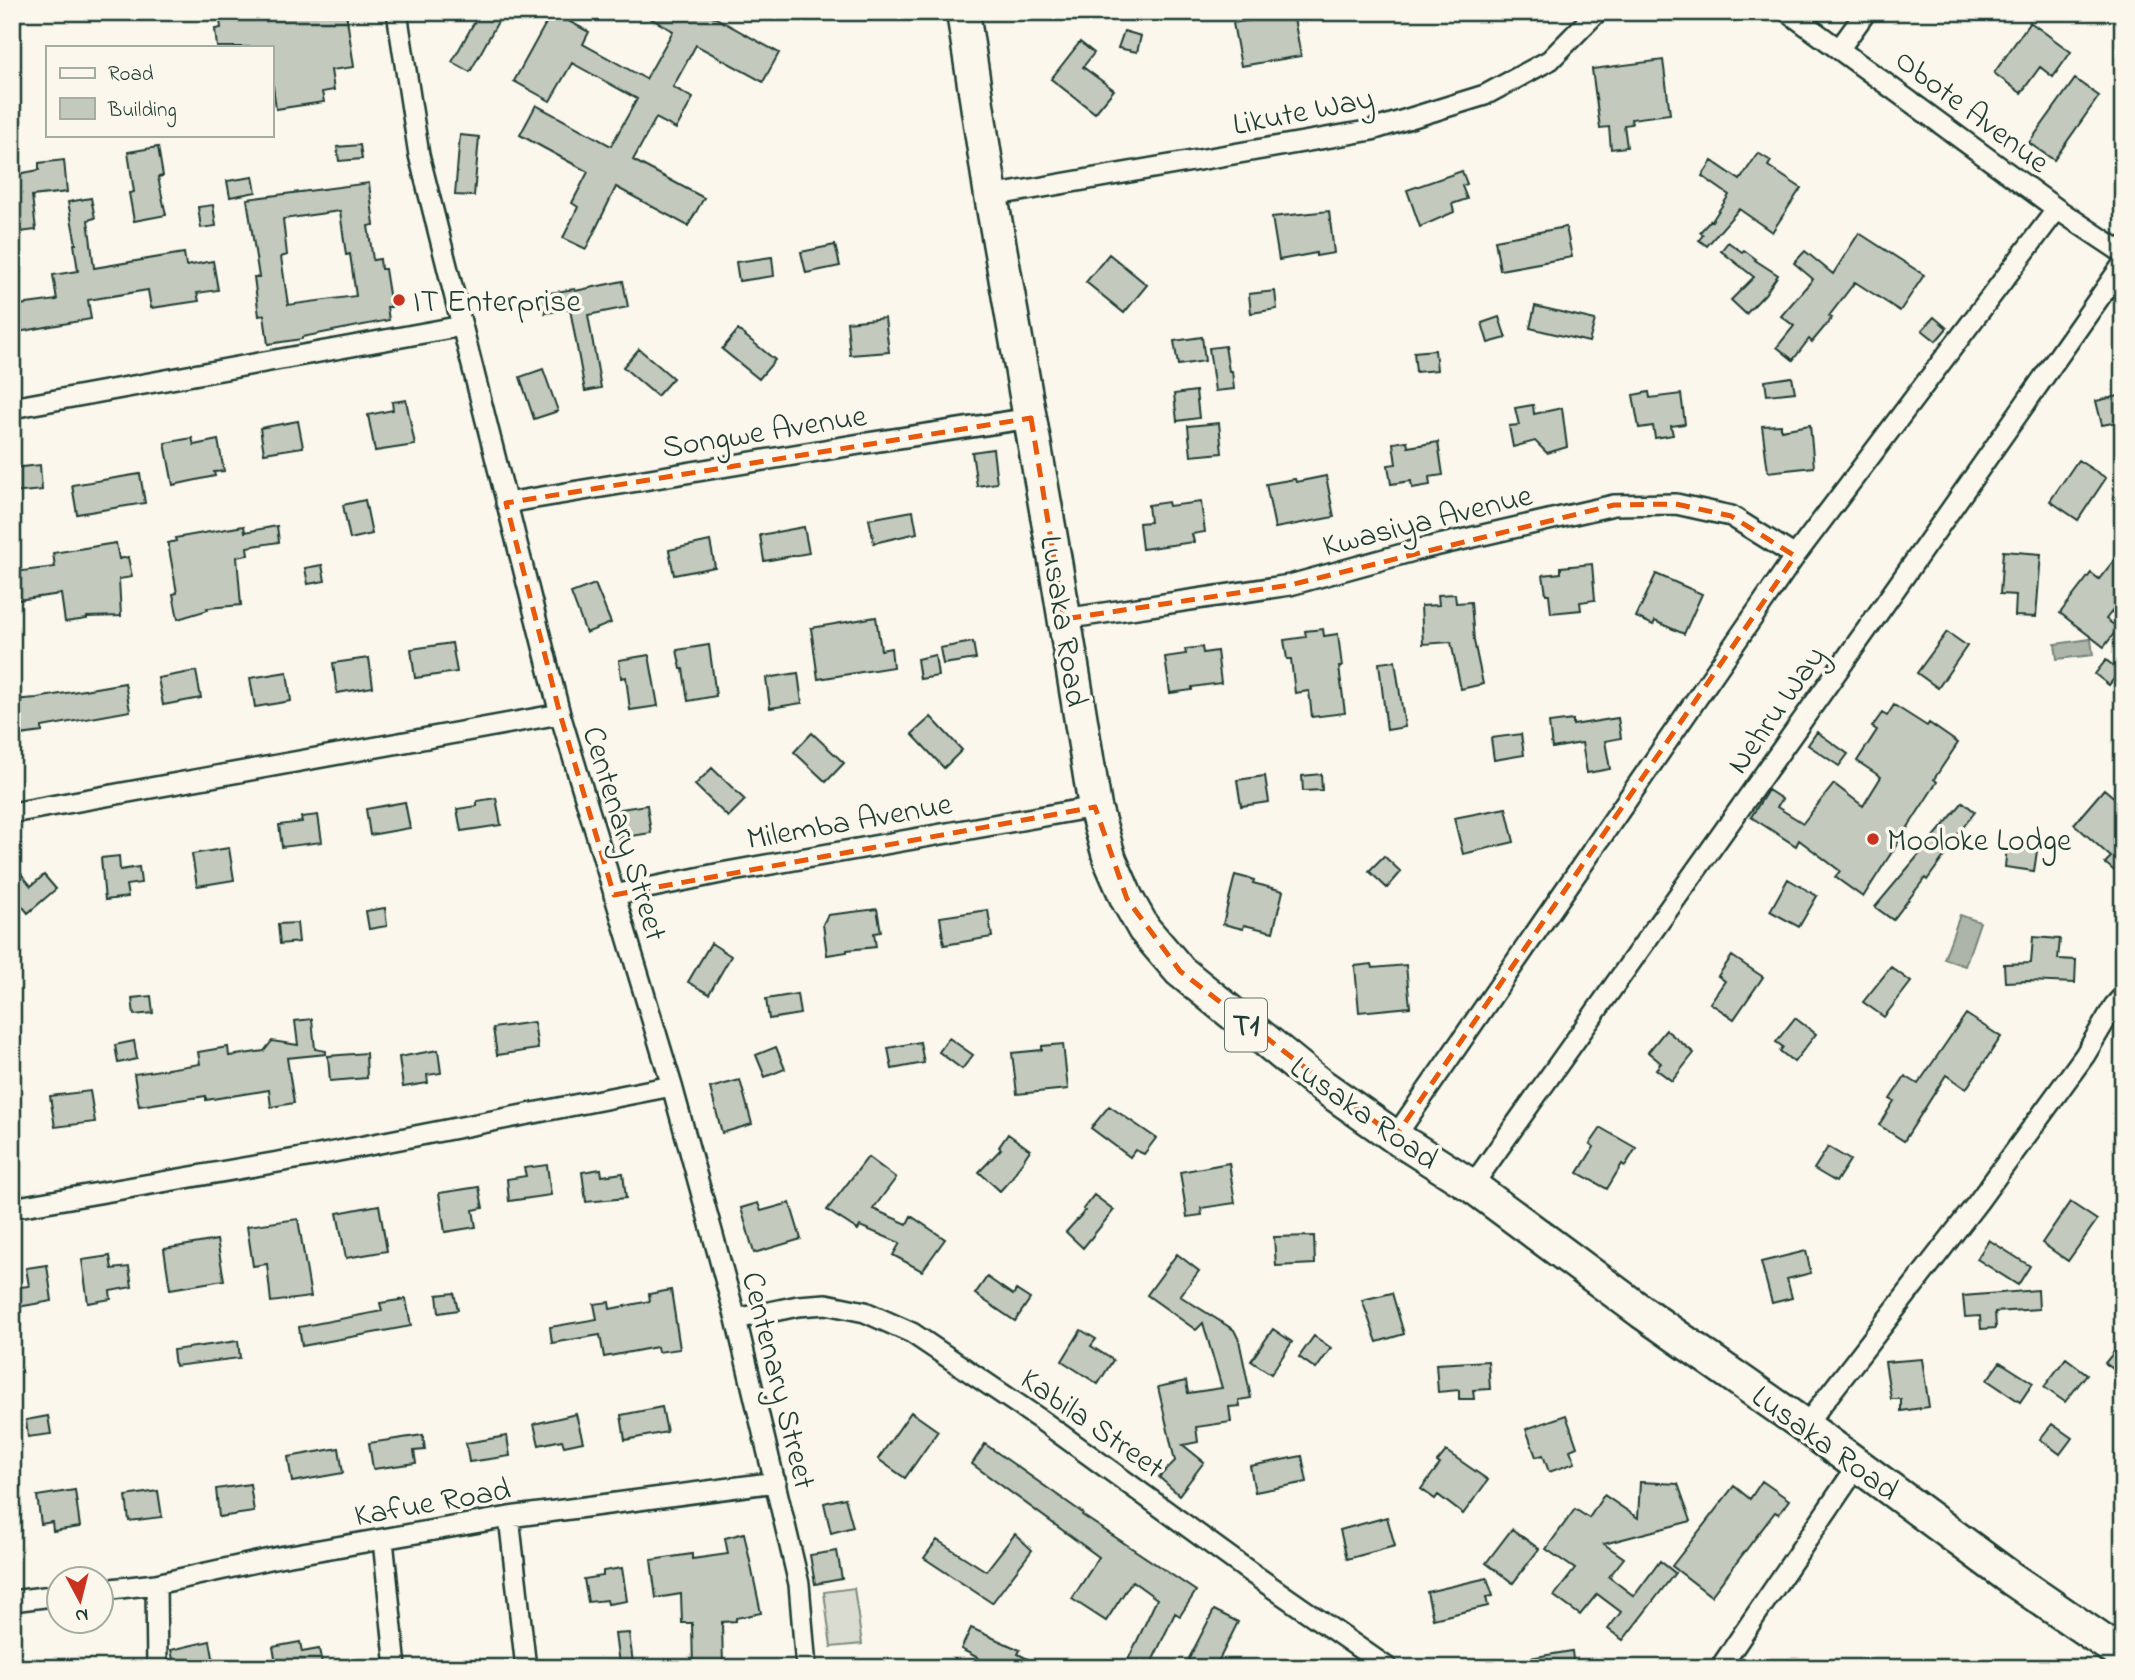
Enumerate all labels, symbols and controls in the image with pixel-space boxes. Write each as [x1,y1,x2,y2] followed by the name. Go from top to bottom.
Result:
[1884,39,2059,187] street label: Obote Avenue
[46,46,273,136] legend
[108,60,154,90] text: Road
[1229,77,1378,150] street label: Likute Way
[107,96,177,128] text: Building
[413,280,581,327] place label: IT Enterprise
[391,292,407,308] marker: IT Enterprise
[659,394,871,473] street label: Songwe Avenue
[1318,473,1538,571] street label: Kwasiya Avenue
[1025,533,1098,710] street label: Lusaka Road
[1716,637,1839,785] street label: Nehru Way
[568,721,678,947] street label: Centenary Street
[743,782,957,865] street label: Milemba Avenue
[1887,819,2072,866] place label: Mooloke Lodge
[1865,831,1881,847] marker: Mooloke Lodge
[1225,998,1267,1051] road number: T1
[1279,1046,1447,1184] street label: Lusaka Road
[727,1267,826,1495] street label: Centenary Street
[1009,1358,1173,1492] street label: Kabila Street
[1740,1375,1908,1515] street label: Lusaka Road
[351,1468,514,1541] street label: Kafue Road
[46,1564,116,1634] north arrow
[74,1600,90,1629] text: N

